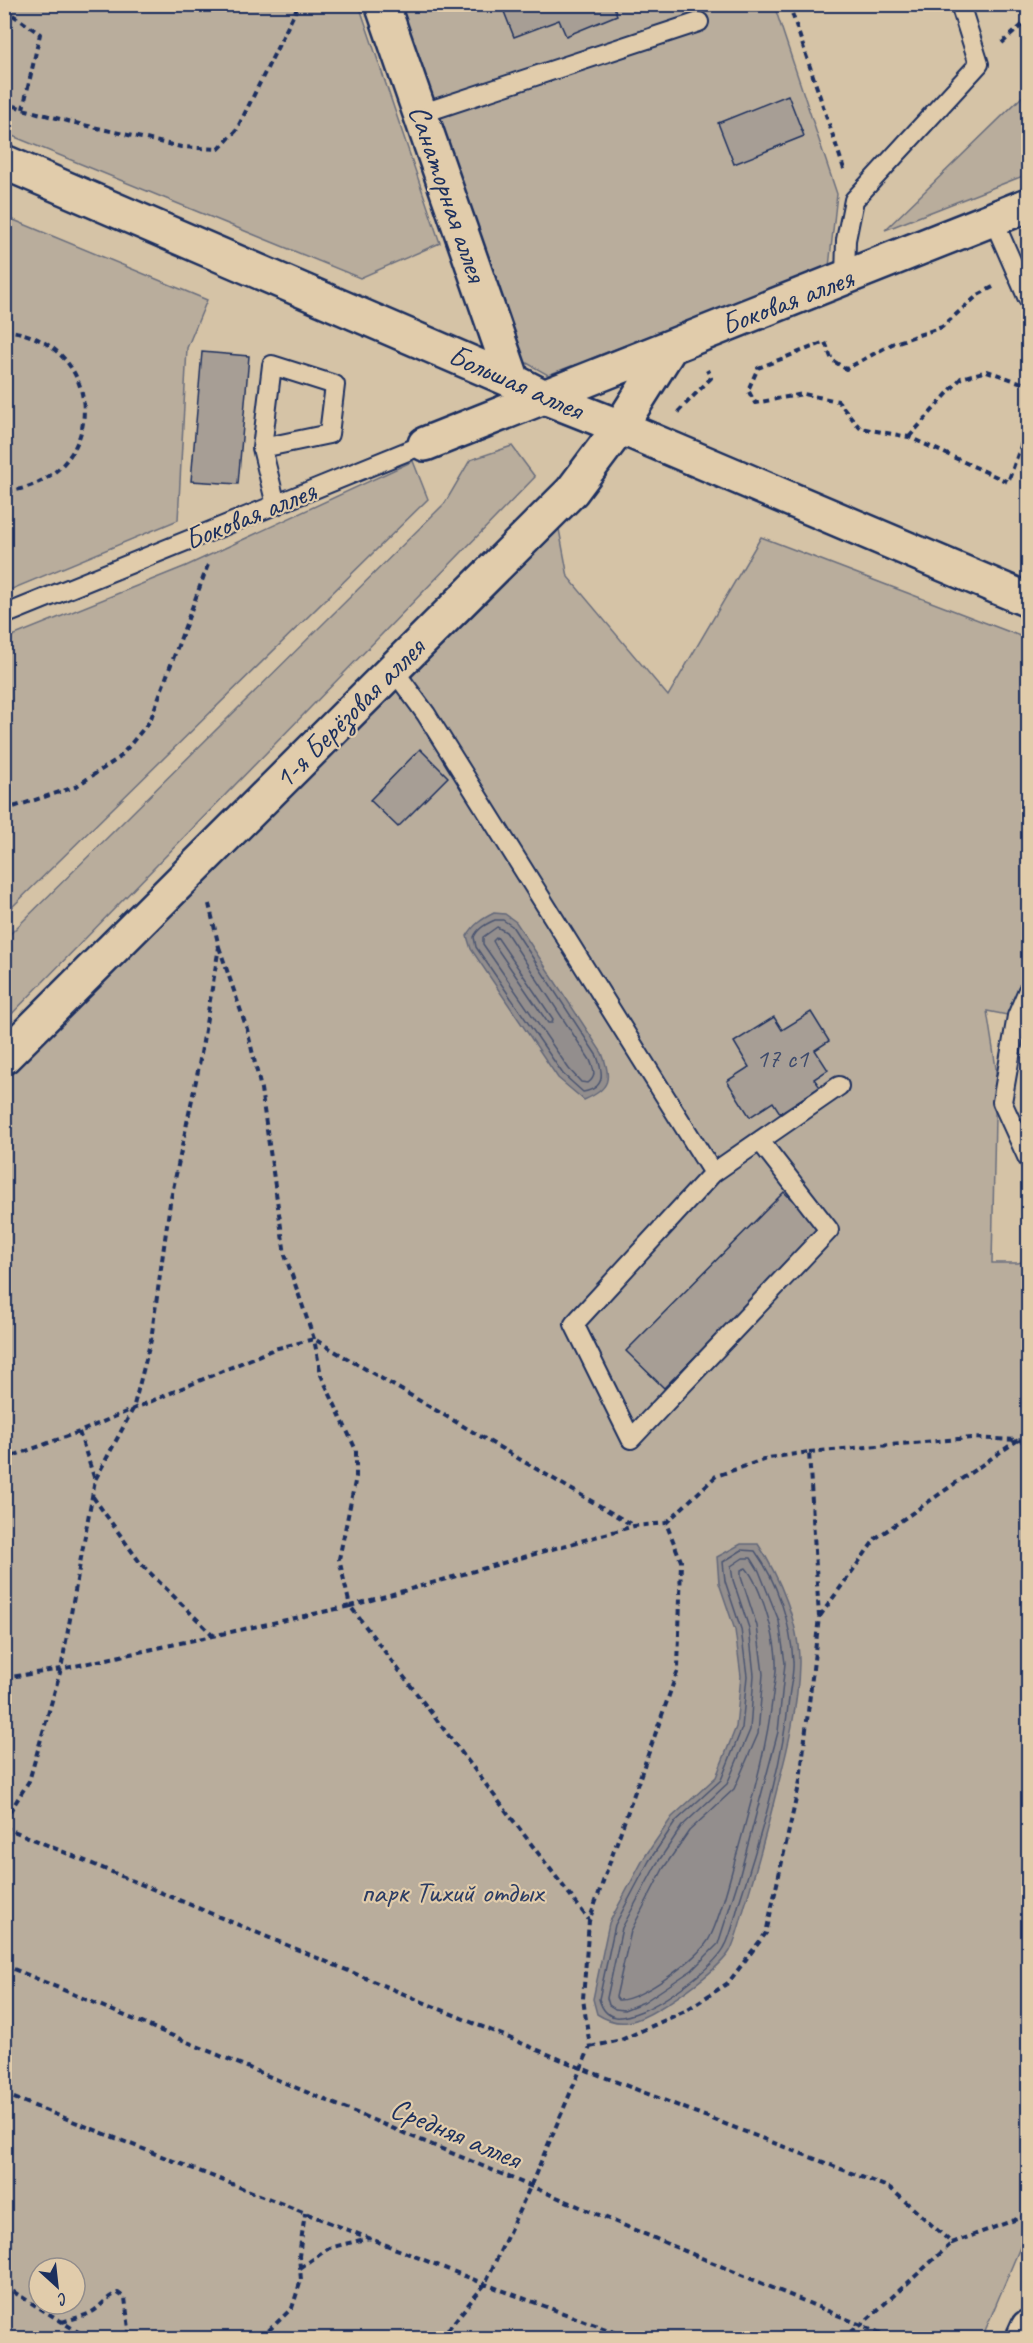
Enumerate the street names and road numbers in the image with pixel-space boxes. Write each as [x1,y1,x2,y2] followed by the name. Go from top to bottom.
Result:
[400,100,497,289] street label: Санаторная аллея
[715,258,860,344] street label: Боковая аллея
[443,335,592,430] street label: Большая аллея
[179,471,322,559] street label: Боковая аллея
[265,627,435,797] street label: 1-я Берёзовая аллея
[385,2089,529,2179] street label: Средняя аллея

